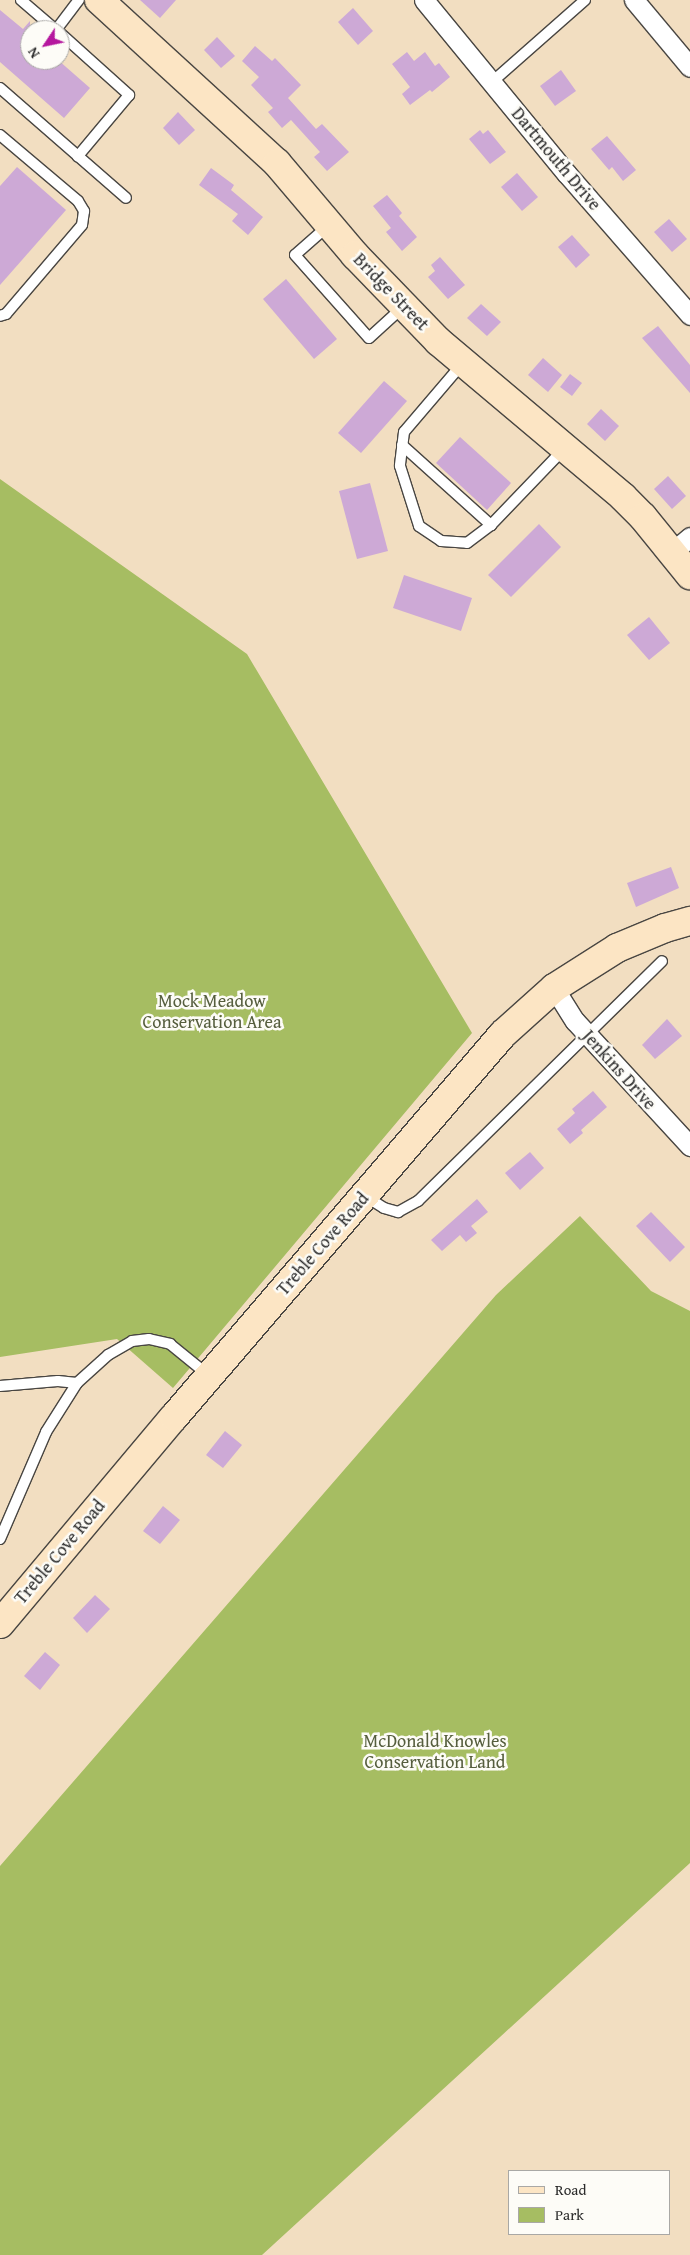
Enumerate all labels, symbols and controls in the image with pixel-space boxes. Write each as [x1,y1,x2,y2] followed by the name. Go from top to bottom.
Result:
[20,20,70,70] north arrow
[22,43,44,62] text: N
[507,103,605,215] street label: Dartmouth Drive
[349,249,433,335] street label: Bridge Street
[143,991,281,1034] park label: Mock Meadow Conservation Area
[578,1026,660,1114] street label: Jenkins Drive
[272,1188,374,1300] street label: Treble Cove Road
[10,1495,110,1609] street label: Treble Cove Road
[363,1731,507,1774] park label: McDonald Knowles Conservation Land
[508,2170,670,2235] legend
[555,2179,586,2200] text: Road
[555,2204,584,2225] text: Park

